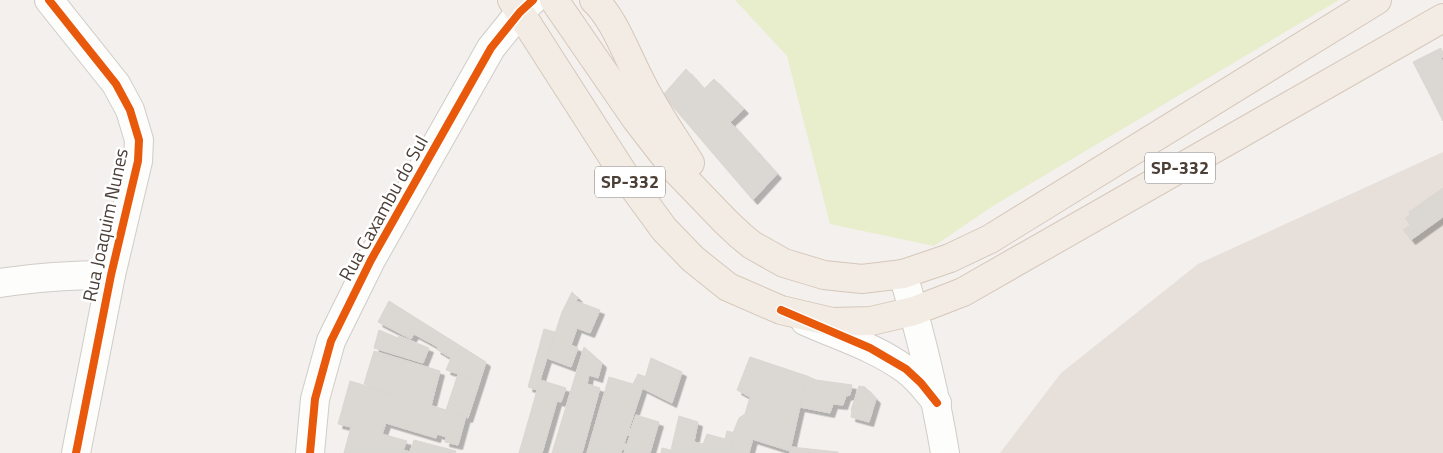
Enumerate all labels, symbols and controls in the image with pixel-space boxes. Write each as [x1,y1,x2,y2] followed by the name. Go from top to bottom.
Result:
[330,130,435,286] street label: Rua Caxambu do Sul
[74,145,135,304] street label: Rua Joaquim Nunes
[1145,152,1215,184] road number: SP-332
[595,166,665,198] road number: SP-332

